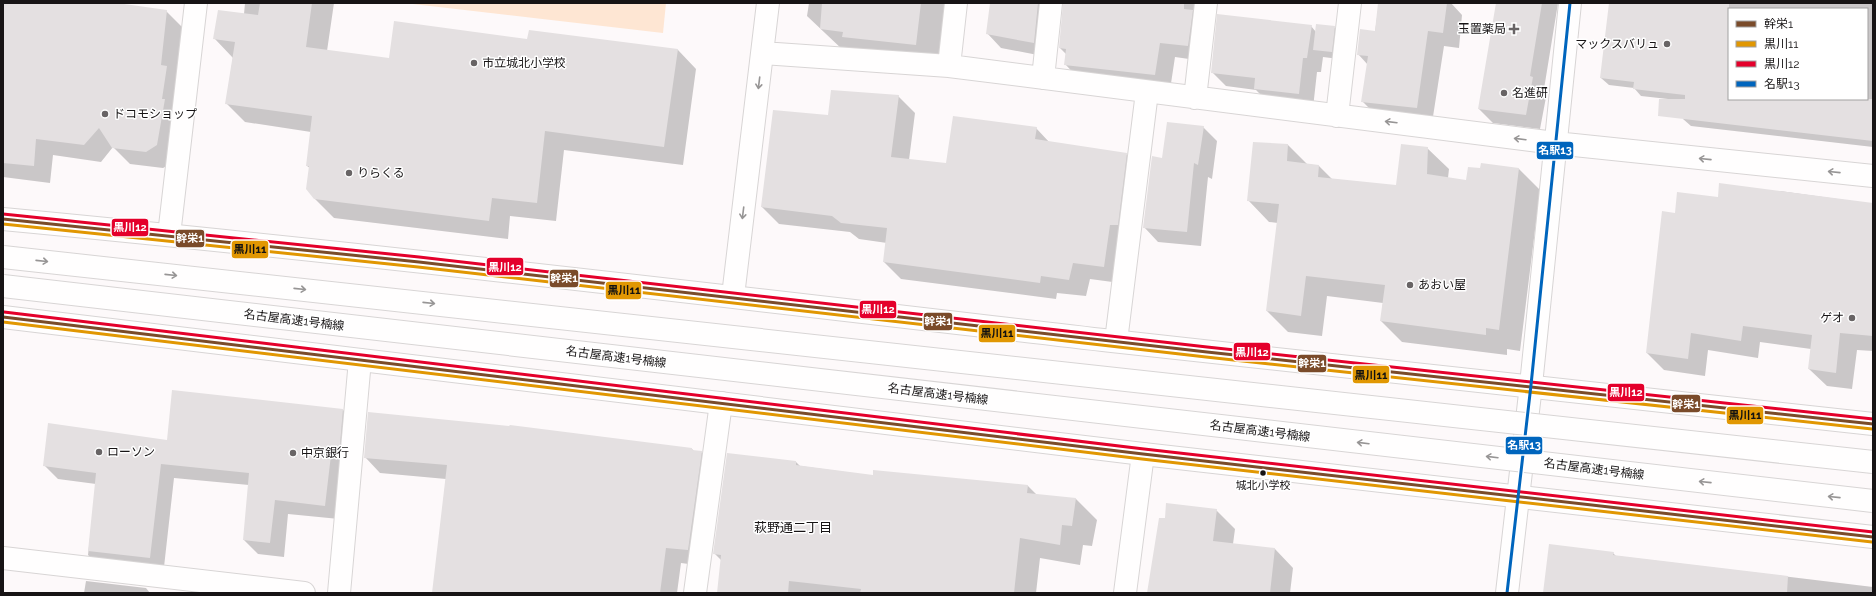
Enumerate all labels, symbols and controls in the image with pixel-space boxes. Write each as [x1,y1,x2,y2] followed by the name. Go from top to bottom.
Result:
[1728,8,1868,100] legend
[1764,17,1793,31] text: 幹栄1
[1458,22,1506,36] place label: 玉置薬局
[1509,24,1519,34] marker: 玉置薬局
[1575,37,1659,51] place label: マックスバリュ
[1764,37,1798,51] text: 黒川11
[1662,39,1672,49] marker: マックスバリュ
[482,56,566,70] place label: 市立城北小学校
[1764,57,1799,71] text: 黒川12
[469,58,479,68] marker: 市立城北小学校
[755,77,763,90] one-way arrow
[1764,77,1800,91] text: 名駅13
[1512,86,1548,100] place label: 名進研
[1499,88,1509,98] marker: 名進研
[113,107,197,121] place label: ドコモショップ
[100,109,110,119] marker: ドコモショップ
[1385,119,1398,126] one-way arrow
[1514,135,1527,143] one-way arrow
[1536,141,1574,160] line badge: 名駅13
[1538,144,1572,157] text: 名駅13
[1699,155,1712,162] one-way arrow
[357,166,405,180] place label: りらくる
[344,168,354,178] marker: りらくる
[1828,168,1841,176] one-way arrow
[739,206,747,219] one-way arrow
[111,218,149,237] line badge: 黒川12
[113,221,147,234] text: 黒川12
[175,229,205,248] line badge: 幹栄1
[176,232,204,245] text: 幹栄1
[231,240,269,259] line badge: 黒川11
[234,243,267,256] text: 黒川11
[35,257,48,265] one-way arrow
[486,257,524,276] line badge: 黒川12
[488,261,522,274] text: 黒川12
[549,269,579,288] line badge: 幹栄1
[164,271,177,279] one-way arrow
[550,272,578,285] text: 幹栄1
[1418,278,1466,292] place label: あおい屋
[1405,280,1415,290] marker: あおい屋
[605,281,642,300] line badge: 黒川11
[608,284,641,297] text: 黒川11
[293,286,306,293] one-way arrow
[423,300,436,307] one-way arrow
[859,300,897,319] line badge: 黒川12
[861,303,895,316] text: 黒川12
[243,307,345,333] street label: 名古屋高速1号楠線
[1820,311,1844,325] place label: ゲオ
[923,312,953,331] line badge: 幹栄1
[1847,313,1857,323] marker: ゲオ
[924,315,952,328] text: 幹栄1
[978,324,1016,343] line badge: 黒川11
[981,327,1014,340] text: 黒川11
[1233,342,1271,361] line badge: 黒川12
[565,344,667,370] street label: 名古屋高速1号楠線
[1235,346,1269,359] text: 黒川12
[1297,354,1327,373] line badge: 幹栄1
[1298,357,1326,370] text: 幹栄1
[1352,365,1390,384] line badge: 黒川11
[1355,369,1388,382] text: 黒川11
[887,381,989,407] street label: 名古屋高速1号楠線
[1607,383,1645,402] line badge: 黒川12
[1609,386,1643,399] text: 黒川12
[1671,394,1701,413] line badge: 幹栄1
[1672,398,1700,411] text: 幹栄1
[1726,406,1764,425] line badge: 黒川11
[1729,409,1762,422] text: 黒川11
[1209,418,1311,444] street label: 名古屋高速1号楠線
[1505,436,1543,455] line badge: 名駅13
[1357,439,1370,446] one-way arrow
[1507,439,1541,452] text: 名駅13
[107,445,155,459] place label: ローソン
[301,446,349,460] place label: 中京銀行
[94,447,104,457] marker: ローソン
[288,448,298,458] marker: 中京銀行
[1486,454,1499,461] one-way arrow
[1543,456,1645,482] street label: 名古屋高速1号楠線
[1258,468,1268,478] marker: 城北小学校
[1699,478,1712,486] one-way arrow
[1236,479,1291,492] place label: 城北小学校
[1828,493,1841,500] one-way arrow
[754,520,832,535] district label: 萩野通二丁目

